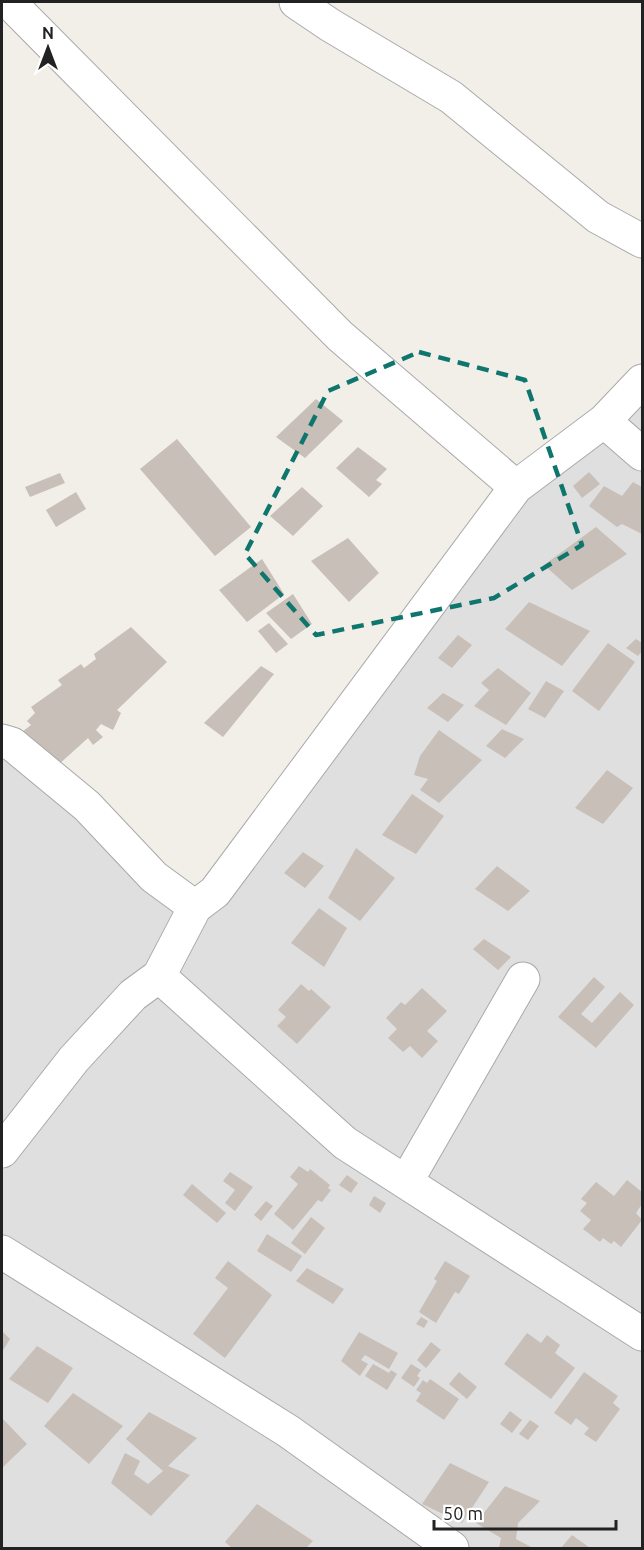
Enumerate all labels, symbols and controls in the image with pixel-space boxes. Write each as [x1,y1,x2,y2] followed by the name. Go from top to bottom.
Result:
[18,18,78,78] north arrow
[42,24,54,42] text: N
[434,1493,616,1531] scale bar
[443,1503,483,1523] text: 50 m

